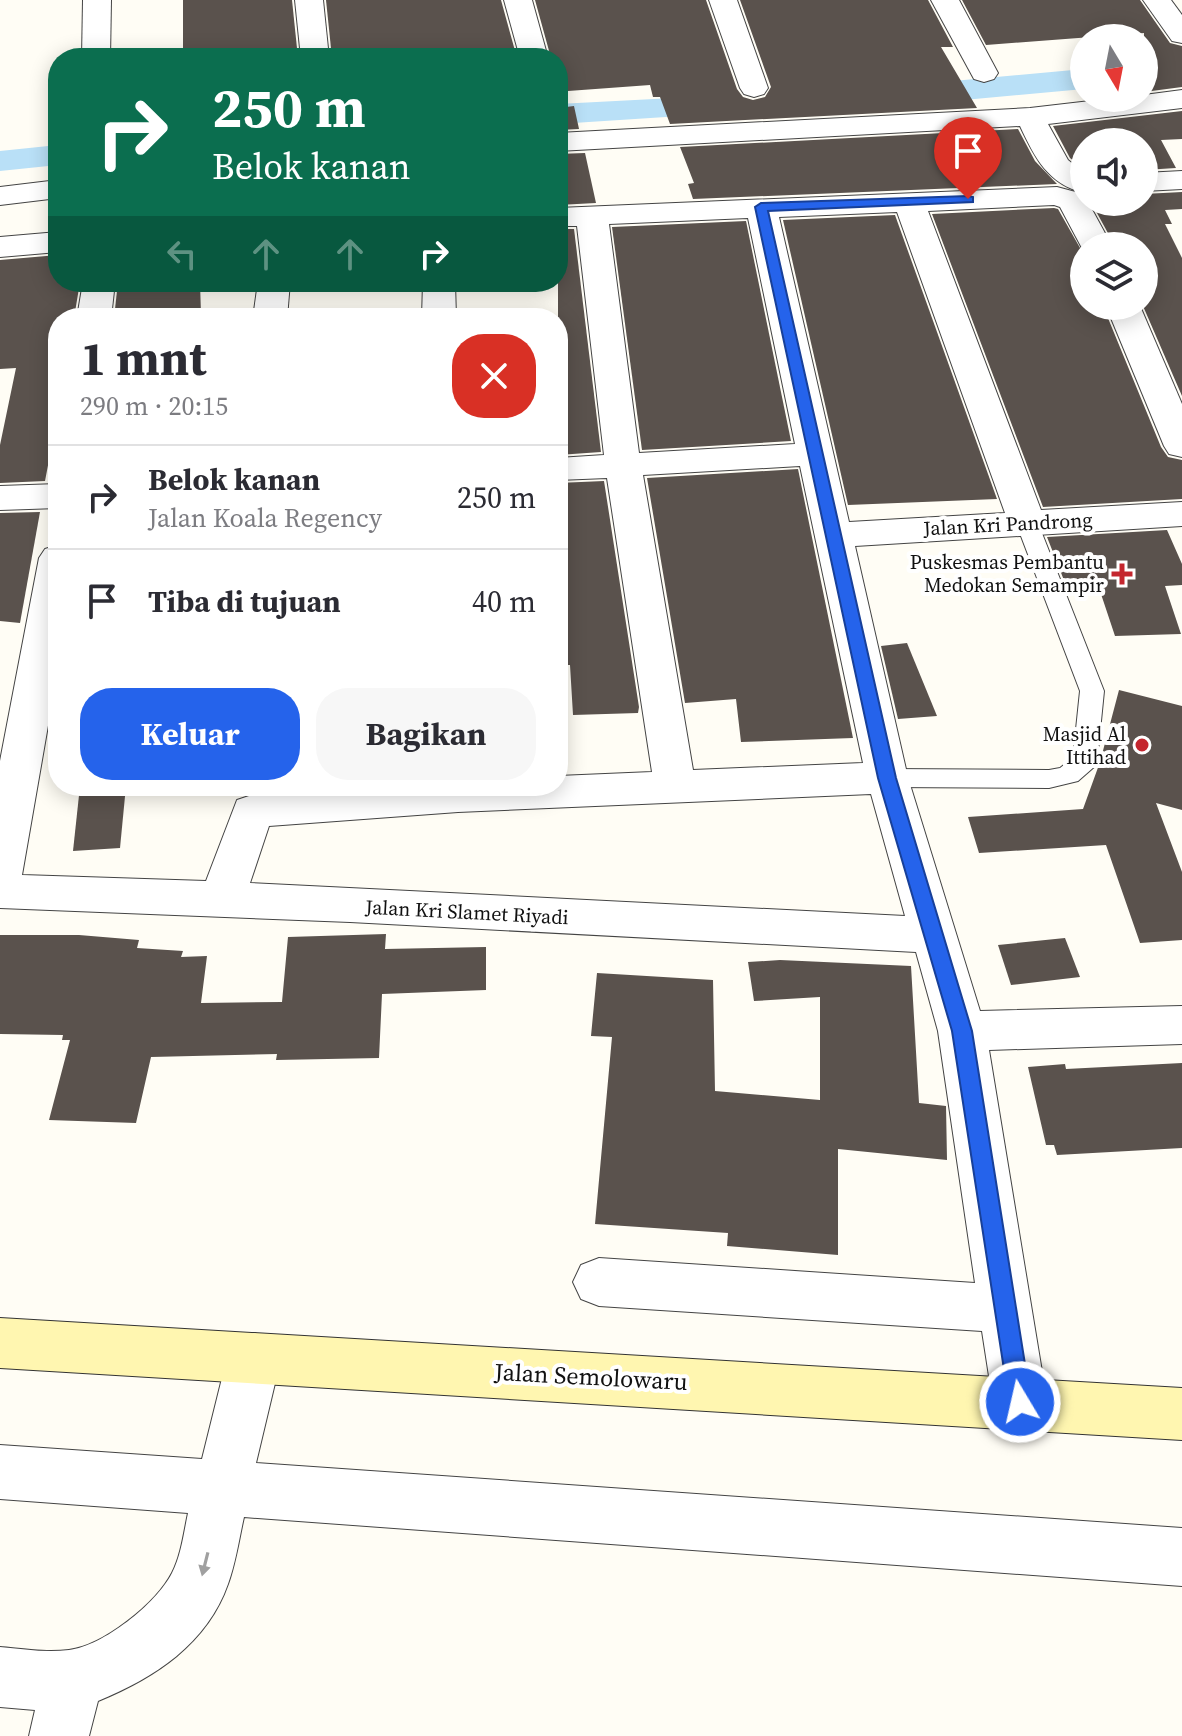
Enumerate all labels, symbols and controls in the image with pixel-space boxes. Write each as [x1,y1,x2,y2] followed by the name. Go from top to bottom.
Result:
[1070,24,1158,112] north arrow
[1070,24,1158,320] map controls
[212,69,366,146] text: 250 m
[80,80,184,184] icon: right
[934,117,1002,199] pin
[1070,128,1158,216] button: sound
[946,129,990,173] icon: arrive
[212,142,410,191] text: Belok kanan
[160,232,204,276] icon: left
[244,232,288,276] icon: ahead
[328,232,372,276] icon: ahead
[412,232,456,276] icon: right
[1070,232,1158,320] button: layers
[80,325,206,391] text: 1 mnt
[452,334,536,418] button: close
[80,388,228,424] text: 290 m · 20:15
[148,459,320,500] text: Belok kanan
[80,475,124,519] icon: right
[457,477,536,518] text: 250 m
[148,500,382,536] text: Jalan Koala Regency
[922,506,1093,542] street label: Jalan Kri Pandrong
[910,548,1105,599] place label: Puskesmas Pembantu Medokan Semampir
[1111,563,1133,585] marker: Puskesmas Pembantu Medokan Semampir
[80,579,124,623] icon: arrive
[148,581,341,622] text: Tiba di tujuan
[472,581,536,622] text: 40 m
[80,688,300,780] button: Keluar
[316,688,536,780] button: Bagikan
[1043,720,1127,771] place label: Masjid Al Ittihad
[1133,736,1151,754] marker: Masjid Al Ittihad
[364,893,569,931] street label: Jalan Kri Slamet Riyadi
[493,1355,688,1398] street label: Jalan Semolowaru
[978,1360,1062,1444] position arrow
[198,1551,210,1576] one-way arrow

